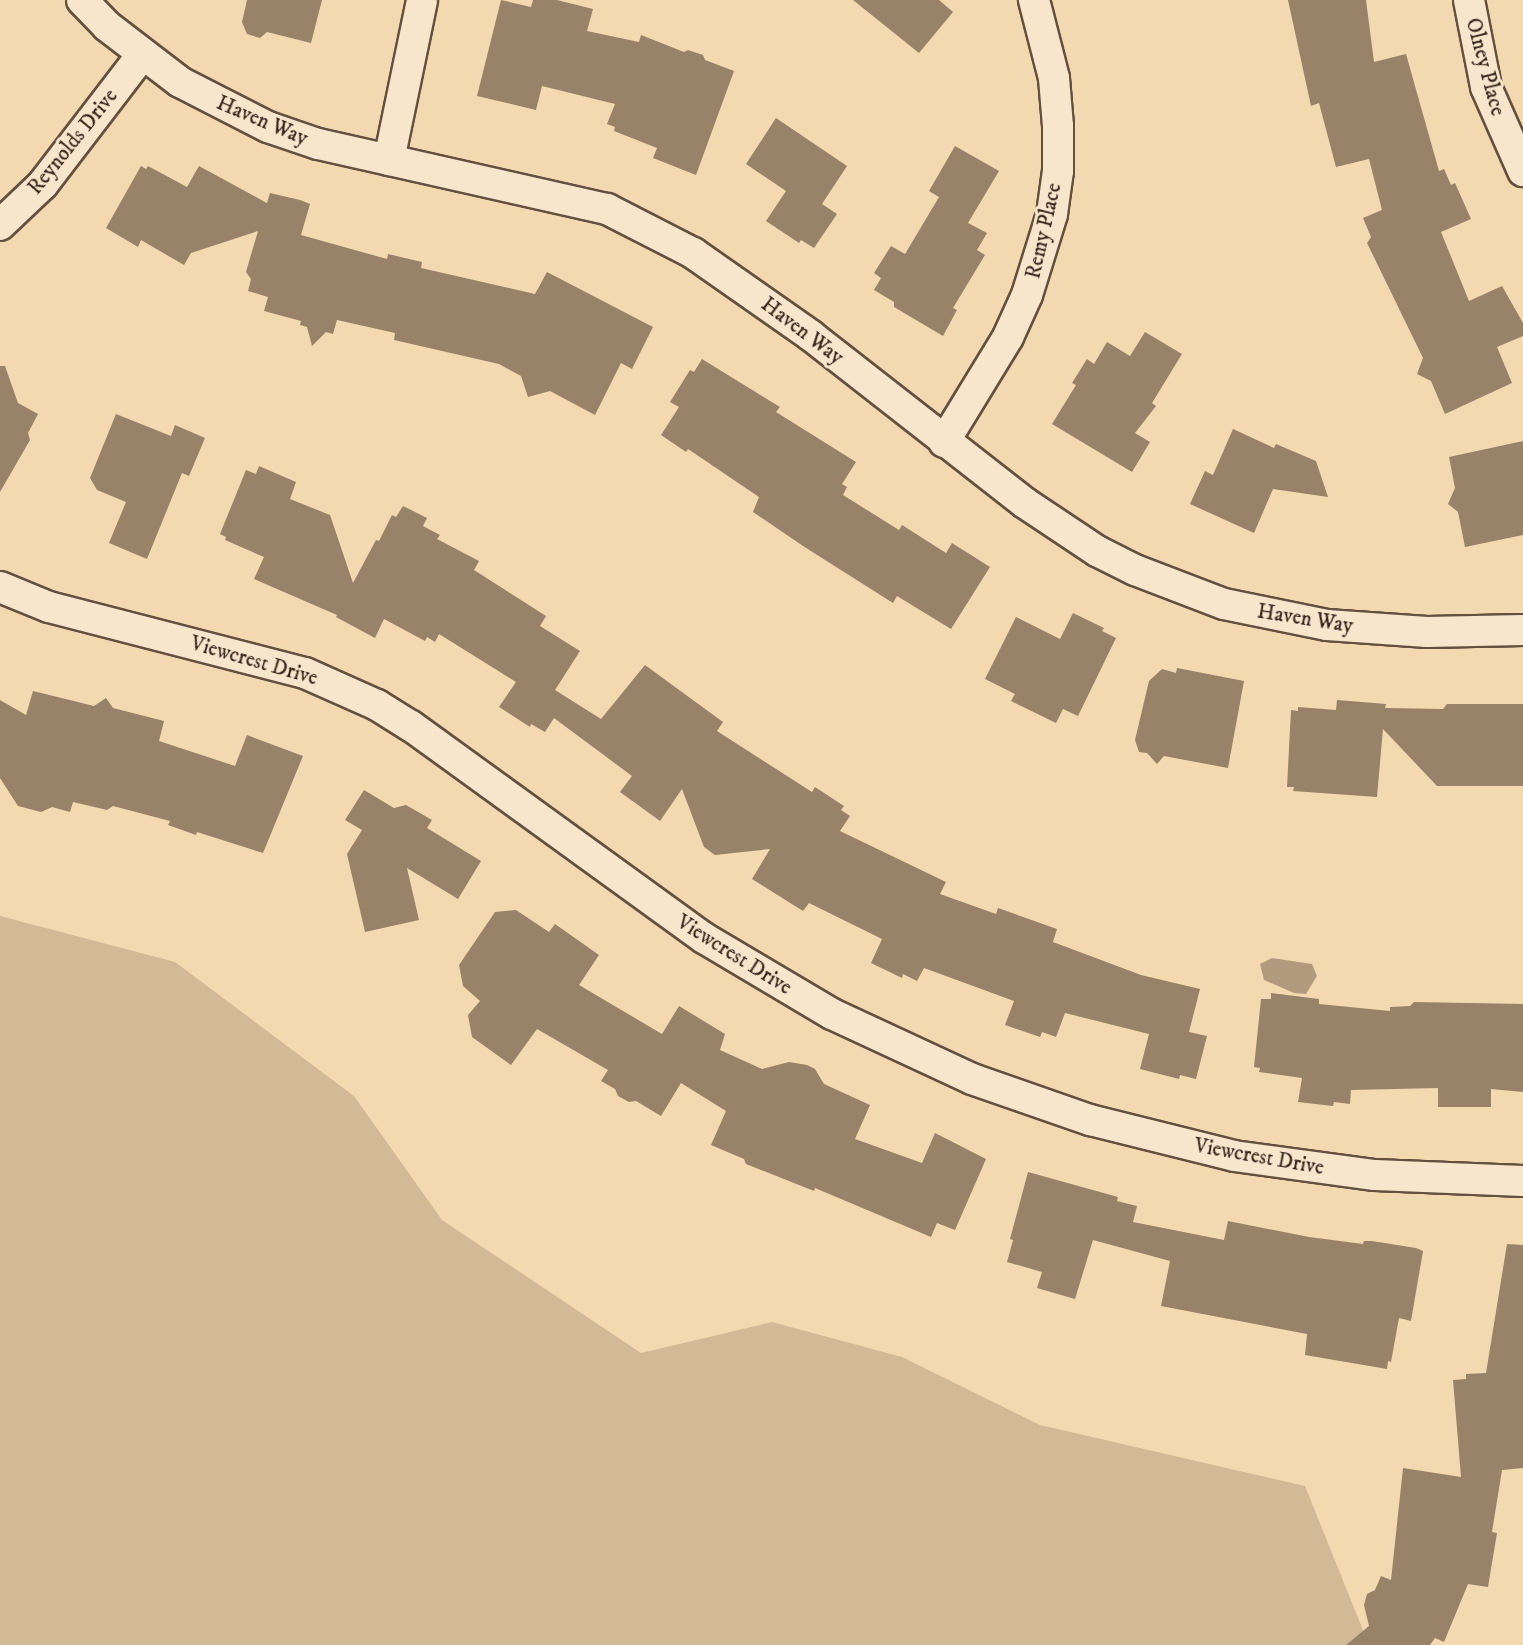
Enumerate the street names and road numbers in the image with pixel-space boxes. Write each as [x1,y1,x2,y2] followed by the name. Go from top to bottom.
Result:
[1460,15,1510,119] street label: Olney Place
[23,84,123,200] street label: Reynolds Drive
[213,91,311,151] street label: Haven Way
[1021,181,1067,281] street label: Remy Place
[756,292,848,370] street label: Haven Way
[1255,599,1355,639] street label: Haven Way
[188,631,320,691] street label: Viewcrest Drive
[672,910,796,1000] street label: Viewcrest Drive
[1192,1133,1326,1181] street label: Viewcrest Drive

